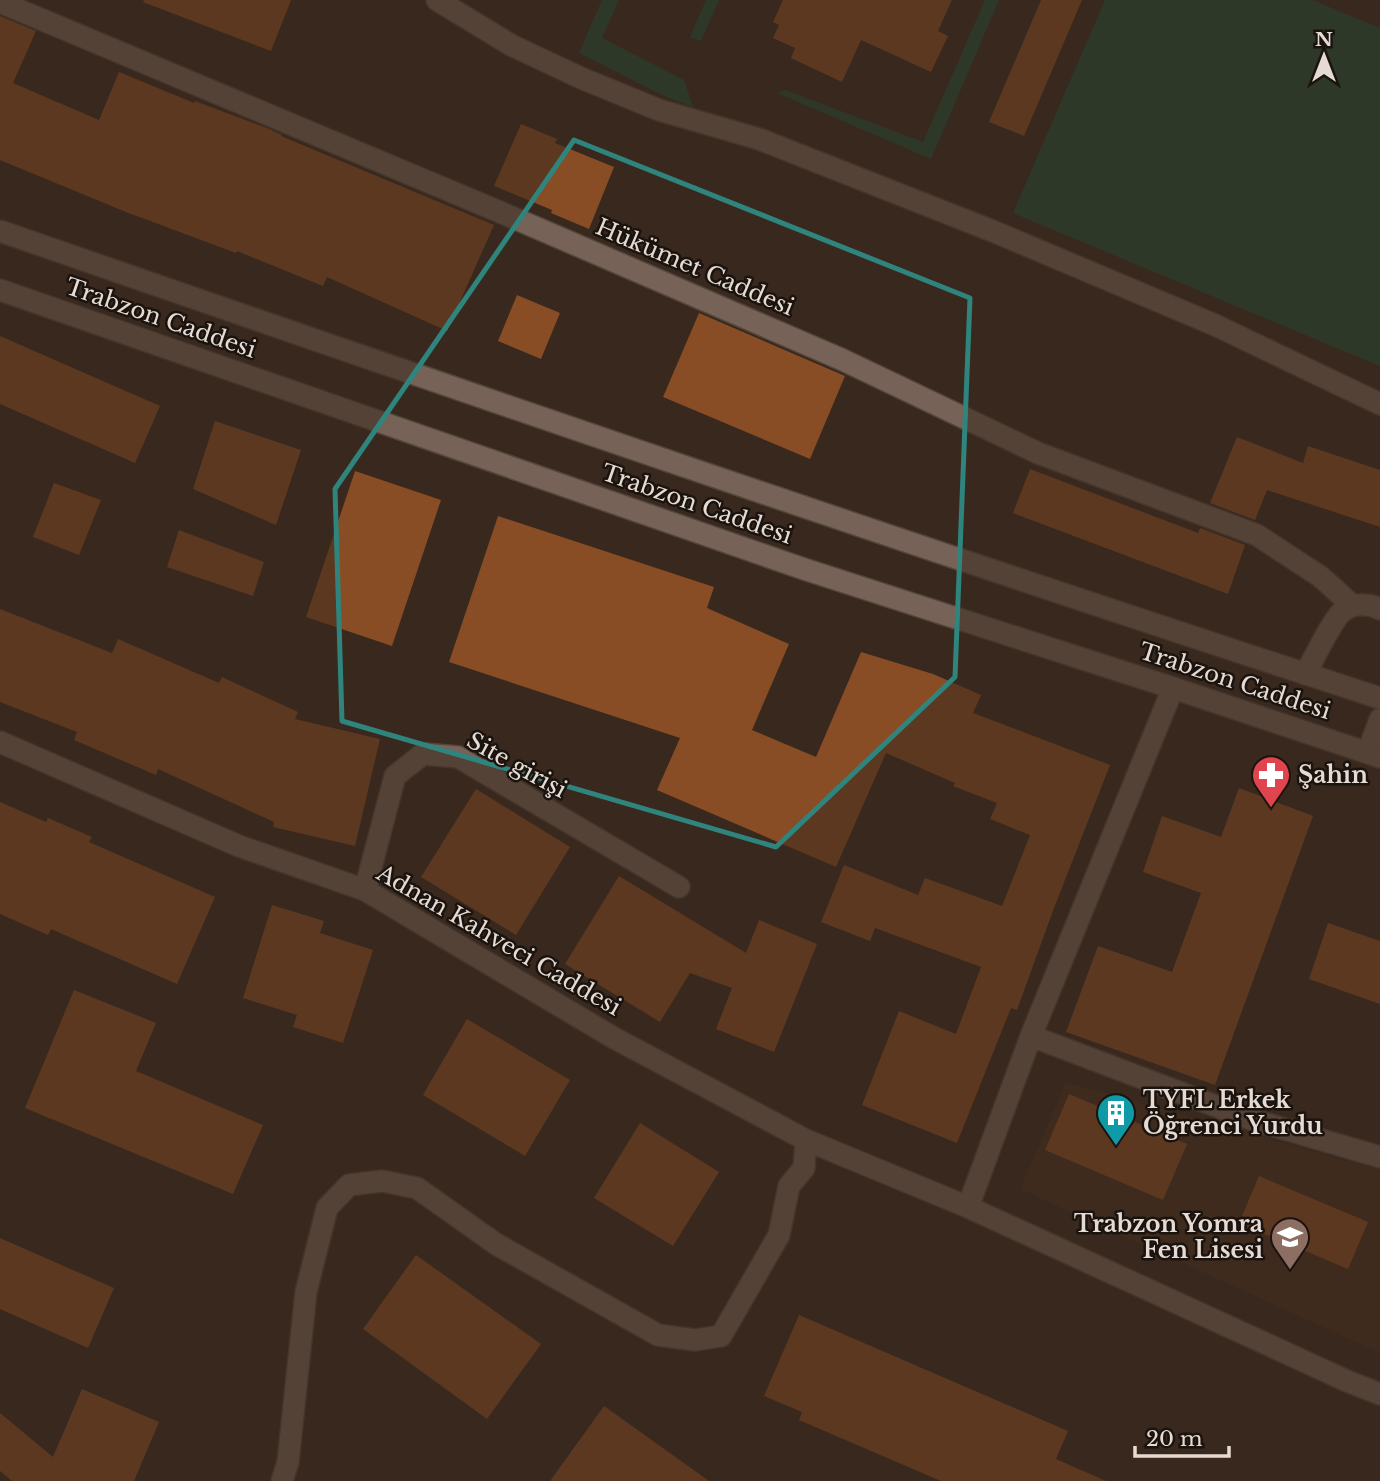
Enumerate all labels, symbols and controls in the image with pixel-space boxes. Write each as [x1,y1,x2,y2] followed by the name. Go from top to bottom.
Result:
[1289,21,1359,91] north arrow
[1315,28,1333,51] text: N
[592,213,798,321] street label: Hükümet Caddesi
[62,272,260,364] street label: Trabzon Caddesi
[598,458,796,550] street label: Trabzon Caddesi
[1136,637,1334,725] street label: Trabzon Caddesi
[462,726,572,804] street label: Site girişi
[1250,754,1292,809] pharmacy icon: Şahin
[1298,761,1368,789] place label: Şahin
[371,858,626,1021] street label: Adnan Kahveci Caddesi
[1143,1086,1323,1140] place label: TYFL Erkek Öğrenci Yurdu
[1095,1092,1137,1147] building icon: TYFL Erkek Öğrenci Yurdu
[1074,1210,1263,1264] place label: Trabzon Yomra Fen Lisesi
[1269,1216,1311,1271] school or university icon: Trabzon Yomra Fen Lisesi
[1135,1414,1230,1458] scale bar
[1146,1426,1203,1452] text: 20 m

